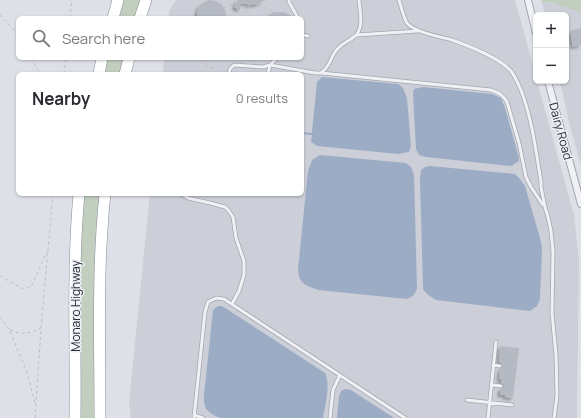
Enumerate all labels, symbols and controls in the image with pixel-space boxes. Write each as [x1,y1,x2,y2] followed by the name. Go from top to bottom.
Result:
[533,12,569,84] map controls
[533,12,569,48] button: +
[16,16,304,60] search box
[30,27,52,49] icon: search
[62,28,145,49] text: Search here
[533,48,569,84] button: −
[32,87,90,110] text: Nearby
[236,89,288,107] text: 0 results
[545,100,577,162] street label: Dairy Road
[67,260,84,352] street label: Monaro Highway

